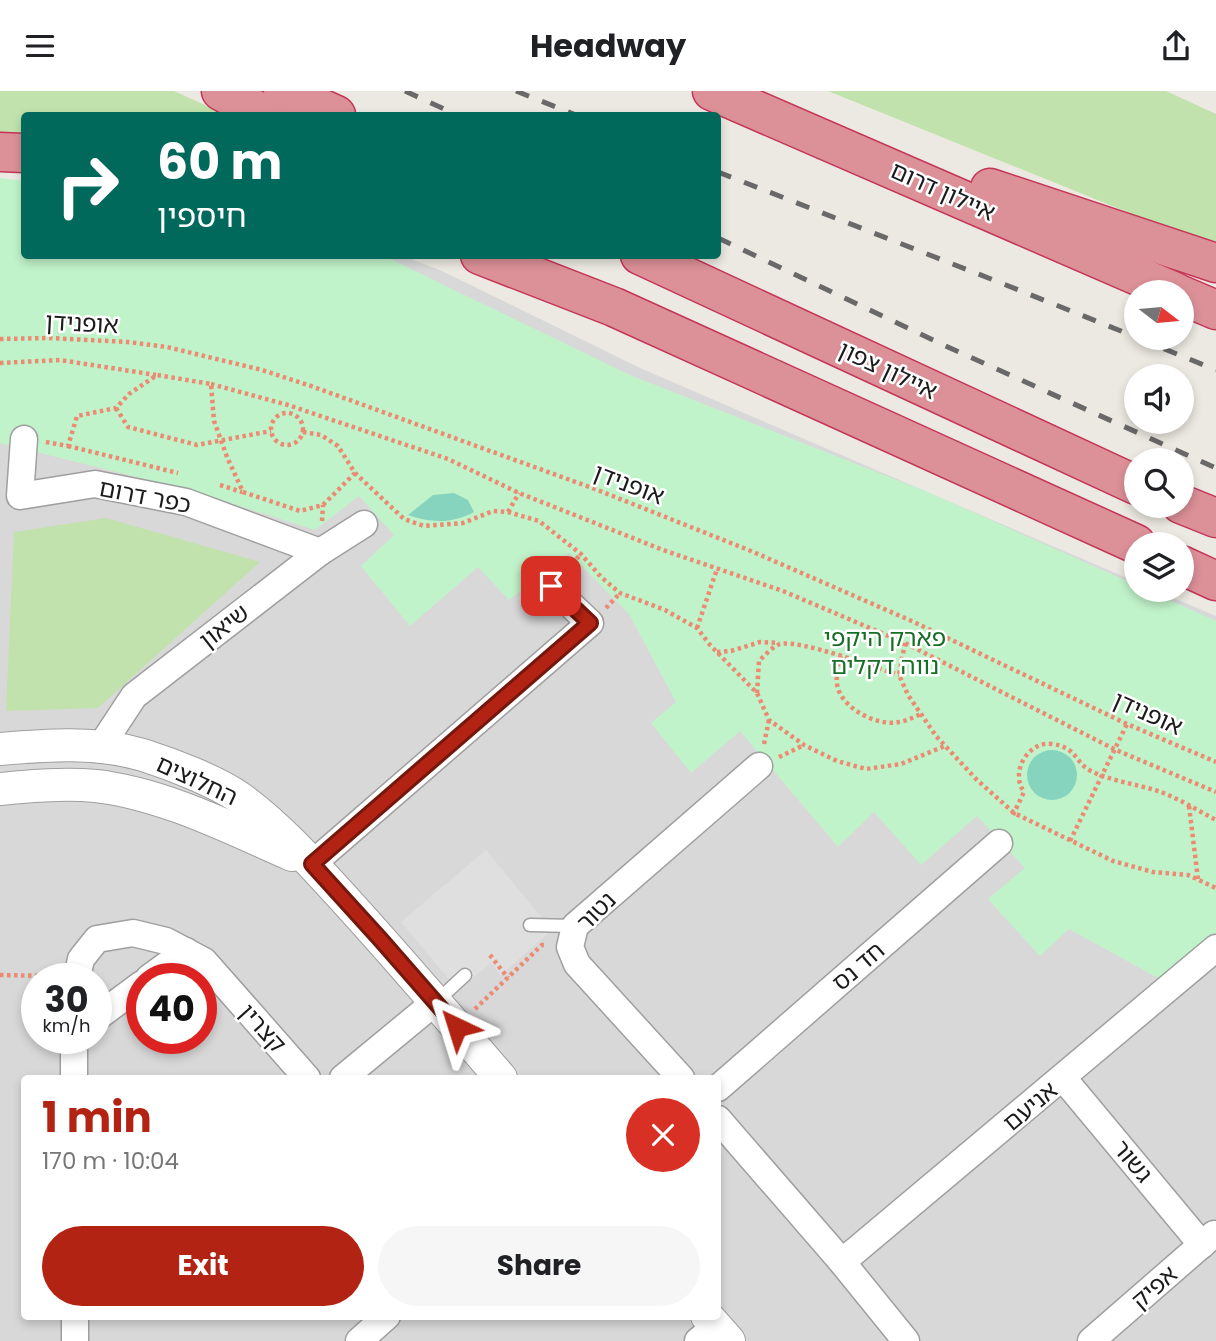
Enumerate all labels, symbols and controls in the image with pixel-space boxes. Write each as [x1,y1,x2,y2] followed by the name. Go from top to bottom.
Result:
[530,23,686,68] text: Headway
[21,27,59,65] icon: menu
[1157,27,1195,65] icon: share
[157,128,282,196] text: 60 m
[42,140,133,231] icon: right
[886,153,1000,229] street label: איילון דרום
[157,193,247,238] text: חיספין
[1124,280,1194,350] north arrow
[1124,280,1194,602] map controls
[45,305,119,341] street label: אופנידן
[833,333,943,407] street label: איילון צפון
[1124,364,1194,434] button: sound
[1124,448,1194,518] button: search
[589,455,669,513] street label: אופנידן
[96,471,194,521] street label: כפר דרום
[1124,532,1194,602] button: layers
[521,556,581,616] pin
[532,567,570,605] icon: arrive
[192,596,256,656] street label: שיאון
[824,621,946,682] park label: פארק היקפי נווה דקלים
[1108,683,1188,743] street label: אופנידן
[151,747,243,813] street label: החלוצים
[569,884,623,938] street label: נטור
[825,934,891,998] street label: חד נס
[126,963,217,1054] speed limit sign: 40
[45,975,89,1024] text: 30
[420,990,494,1064] position arrow
[232,996,294,1060] street label: קצרין
[43,1013,90,1038] text: km/h
[996,1074,1064,1138] street label: אניעם
[42,1088,152,1147] text: 1 min
[626,1098,700,1172] button: close
[1106,1133,1160,1189] street label: גשור
[42,1145,179,1177] text: 170 m · 10:04
[42,1226,364,1306] button: Exit
[378,1226,700,1306] button: Share
[1124,1258,1184,1316] street label: אפיק

